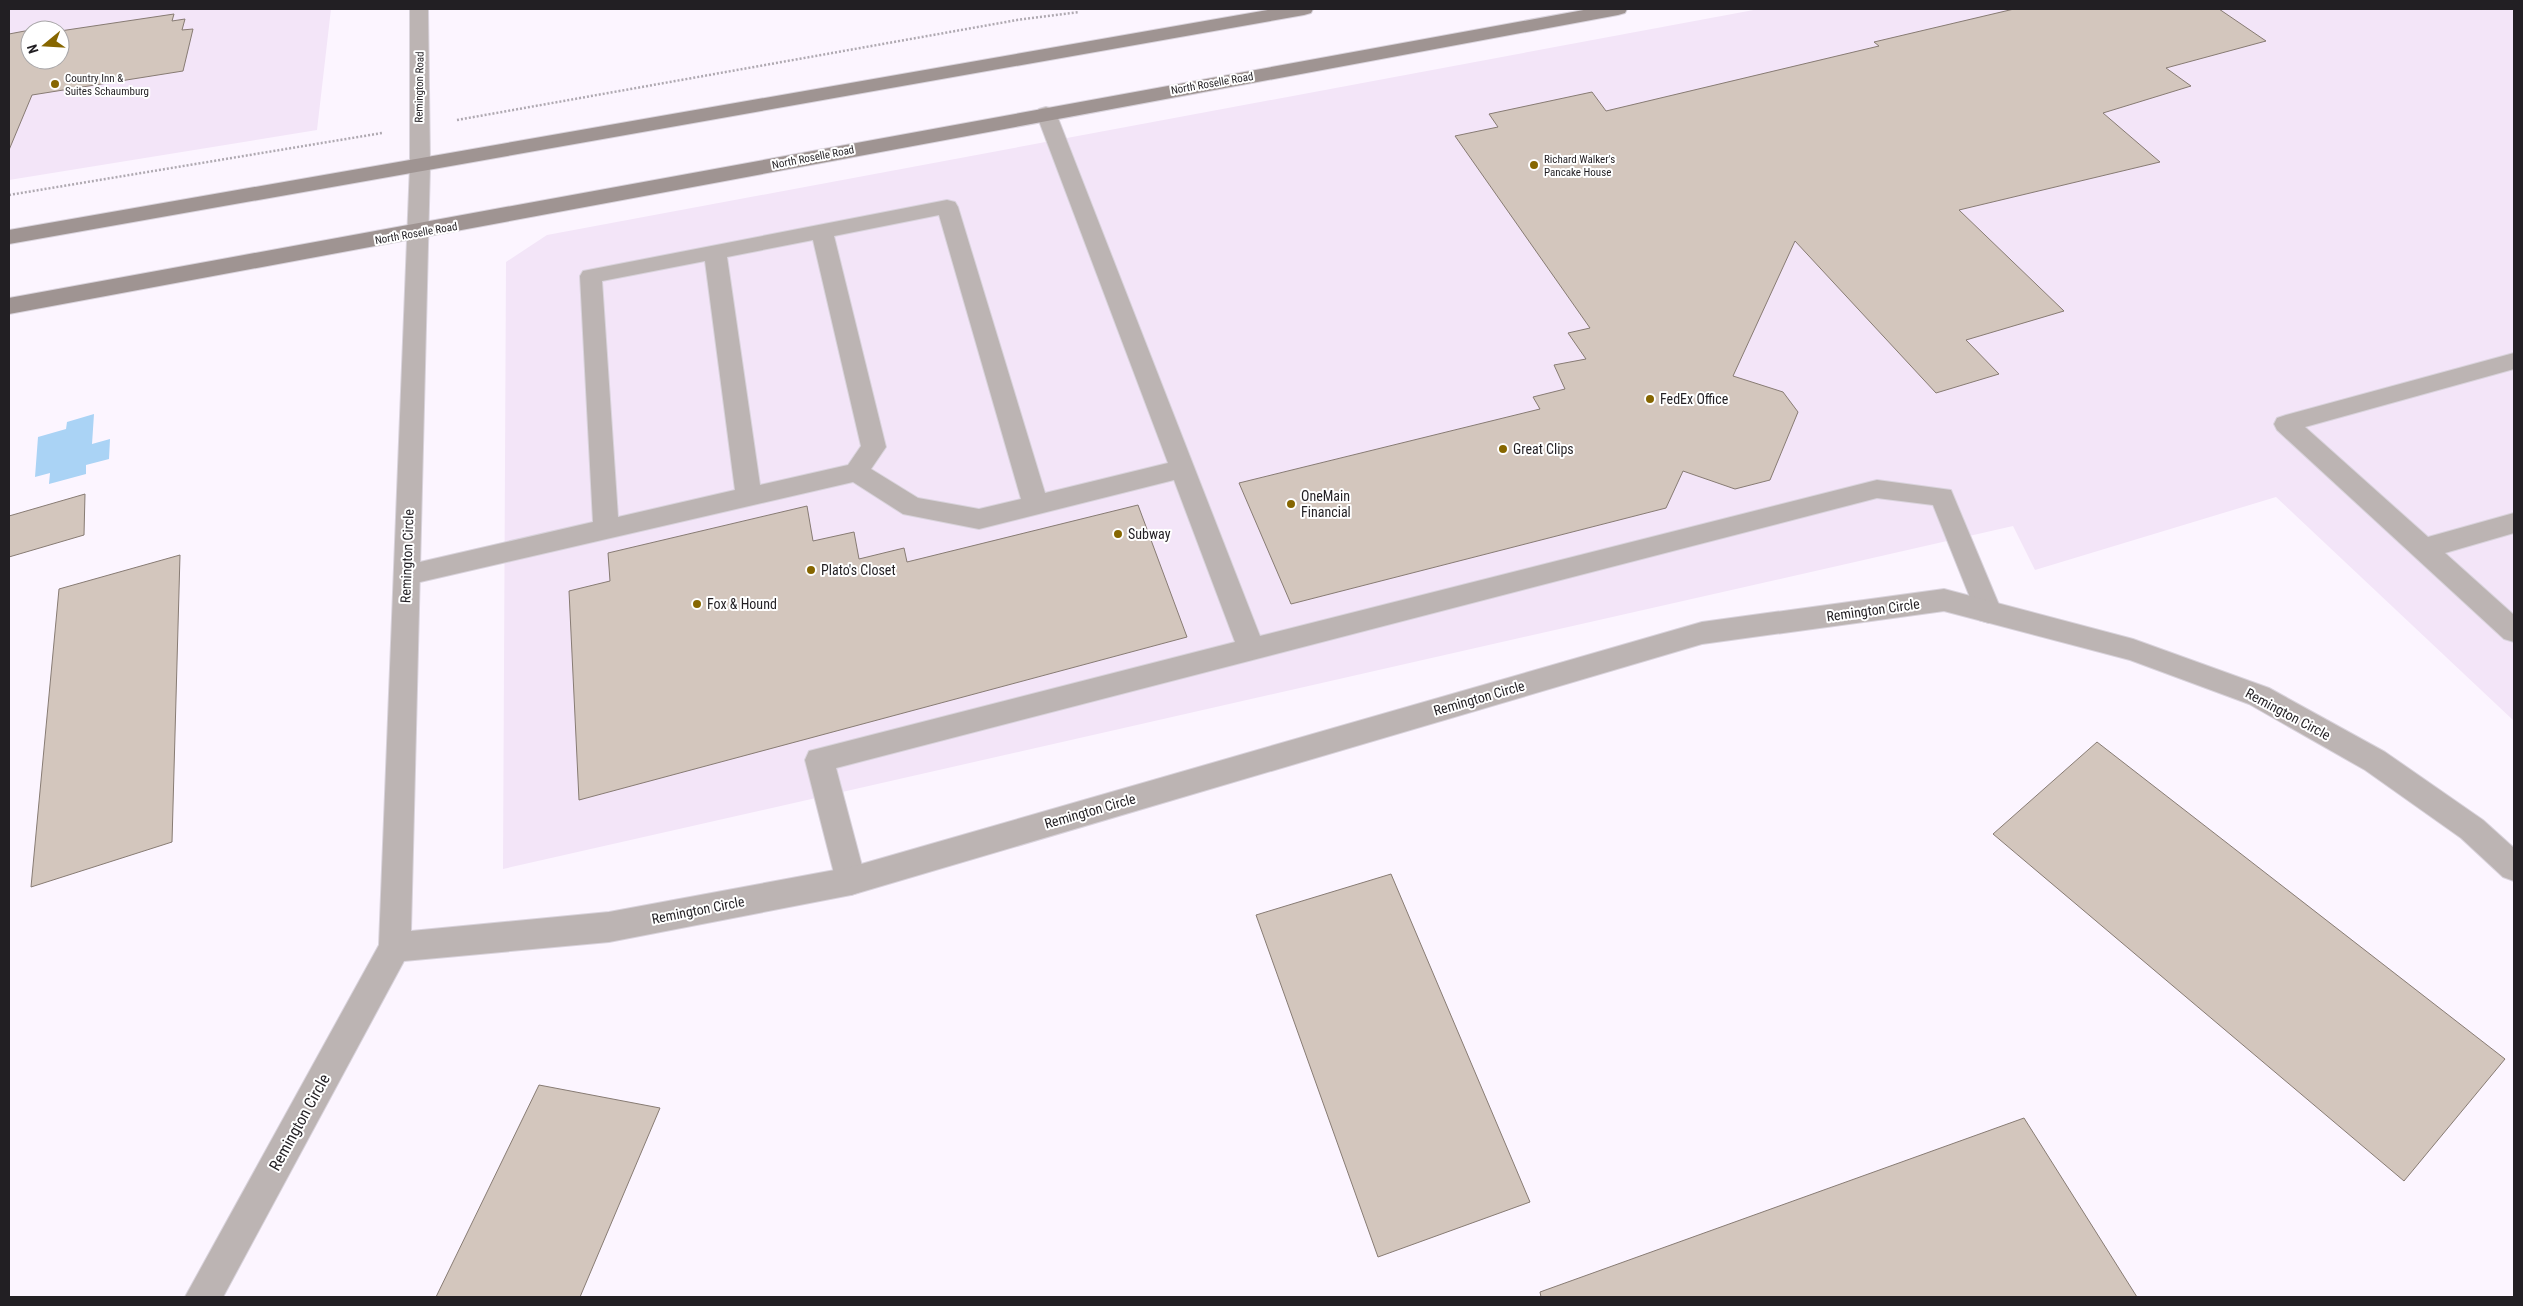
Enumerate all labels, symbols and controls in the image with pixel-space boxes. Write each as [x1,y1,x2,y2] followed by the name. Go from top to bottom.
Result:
[20,20,70,70] north arrow
[24,42,42,56] text: N
[412,51,427,123] street label: Remington Road
[1170,70,1254,97] street label: North Roselle Road
[65,72,149,98] place label: Country Inn & Suites Schaumburg
[49,78,61,90] marker: Country Inn & Suites Schaumburg
[771,143,855,172] street label: North Roselle Road
[1544,153,1615,179] place label: Richard Walker's Pancake House
[1528,159,1540,171] marker: Richard Walker's Pancake House
[374,220,458,247] street label: North Roselle Road
[1660,391,1729,407] place label: FedEx Office
[1644,393,1656,405] marker: FedEx Office
[1513,441,1574,457] place label: Great Clips
[1497,443,1509,455] marker: Great Clips
[1301,488,1351,520] place label: OneMain Financial
[1285,498,1297,510] marker: OneMain Financial
[397,508,417,603] street label: Remington Circle
[1128,526,1171,542] place label: Subway
[1112,528,1124,540] marker: Subway
[821,562,896,578] place label: Plato's Closet
[805,564,817,576] marker: Plato's Closet
[1825,595,1921,624] street label: Remington Circle
[707,596,777,612] place label: Fox & Hound
[691,598,703,610] marker: Fox & Hound
[1432,677,1527,719] street label: Remington Circle
[2243,685,2334,743] street label: Remington Circle
[1043,790,1138,832] street label: Remington Circle
[650,893,746,927] street label: Remington Circle
[265,1071,334,1174] street label: Remington Circle

